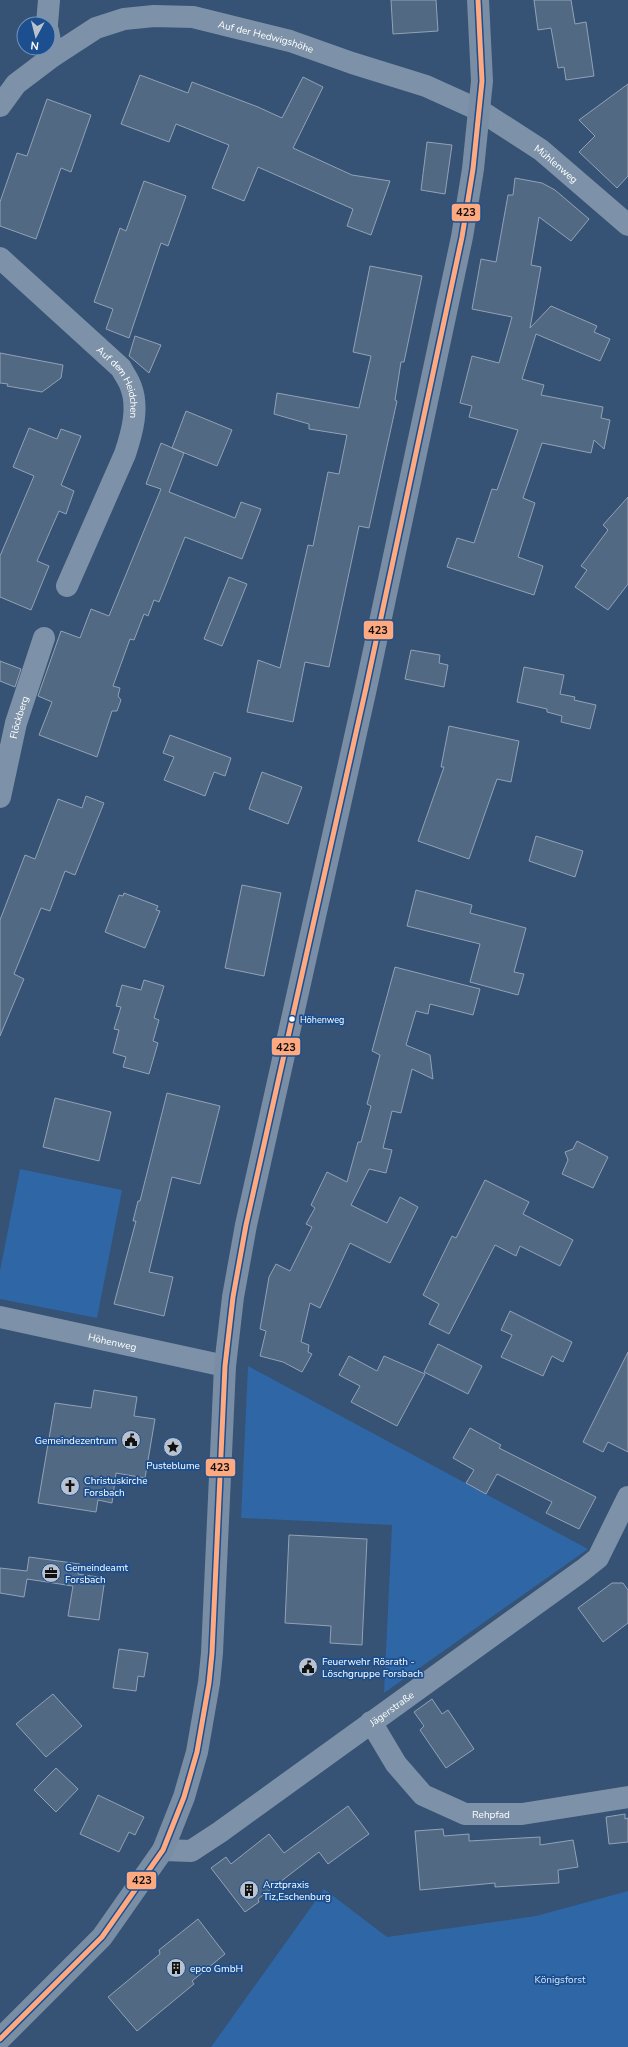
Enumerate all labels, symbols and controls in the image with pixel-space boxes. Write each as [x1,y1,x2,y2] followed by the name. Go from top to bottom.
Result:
[16,16,56,56] north arrow
[216,17,316,57] street label: Auf der Hedwigshöhe
[30,37,40,53] text: N
[531,142,581,187] street label: Mühlenweg
[451,203,481,222] line badge: 423
[456,205,476,220] text: 423
[93,343,141,419] street label: Auf dem Heidchen
[363,620,394,640] line badge: 423
[368,623,388,638] text: 423
[7,694,33,740] street label: Flöckberg
[287,1014,297,1024] marker: Höhenweg
[300,1014,344,1026] place label: Höhenweg
[271,1037,301,1056] line badge: 423
[276,1040,296,1055] text: 423
[87,1330,138,1355] street label: Höhenweg
[120,1429,142,1451] public building icon: Gemeindezentrum
[35,1434,117,1448] place label: Gemeindezentrum
[162,1436,184,1458] place icon: Pusteblume
[205,1458,236,1477] line badge: 423
[146,1459,200,1473] place label: Pusteblume
[210,1460,230,1475] text: 423
[84,1474,147,1500] place label: Christuskirche Forsbach
[59,1475,81,1497] church icon: Christuskirche Forsbach
[65,1561,128,1587] place label: Gemeindeamt Forsbach
[40,1562,62,1584] office icon: Gemeindeamt Forsbach
[322,1655,423,1681] place label: Feuerwehr Rösrath - Löschgruppe Forsbach
[297,1656,319,1678] public building icon: Feuerwehr Rösrath - Löschgruppe Forsbach
[366,1688,417,1731] street label: Jägerstraße
[472,1808,510,1822] street label: Rehpfad
[126,1871,157,1890] line badge: 423
[132,1873,152,1888] text: 423
[263,1878,331,1904] place label: Arztpraxis Tiz,Eschenburg
[238,1879,260,1901] building icon: Arztpraxis Tiz,Eschenburg
[165,1957,187,1979] building icon: epco GmbH
[190,1962,243,1976] place label: epco GmbH
[535,1973,586,1987] park label: Königsforst

